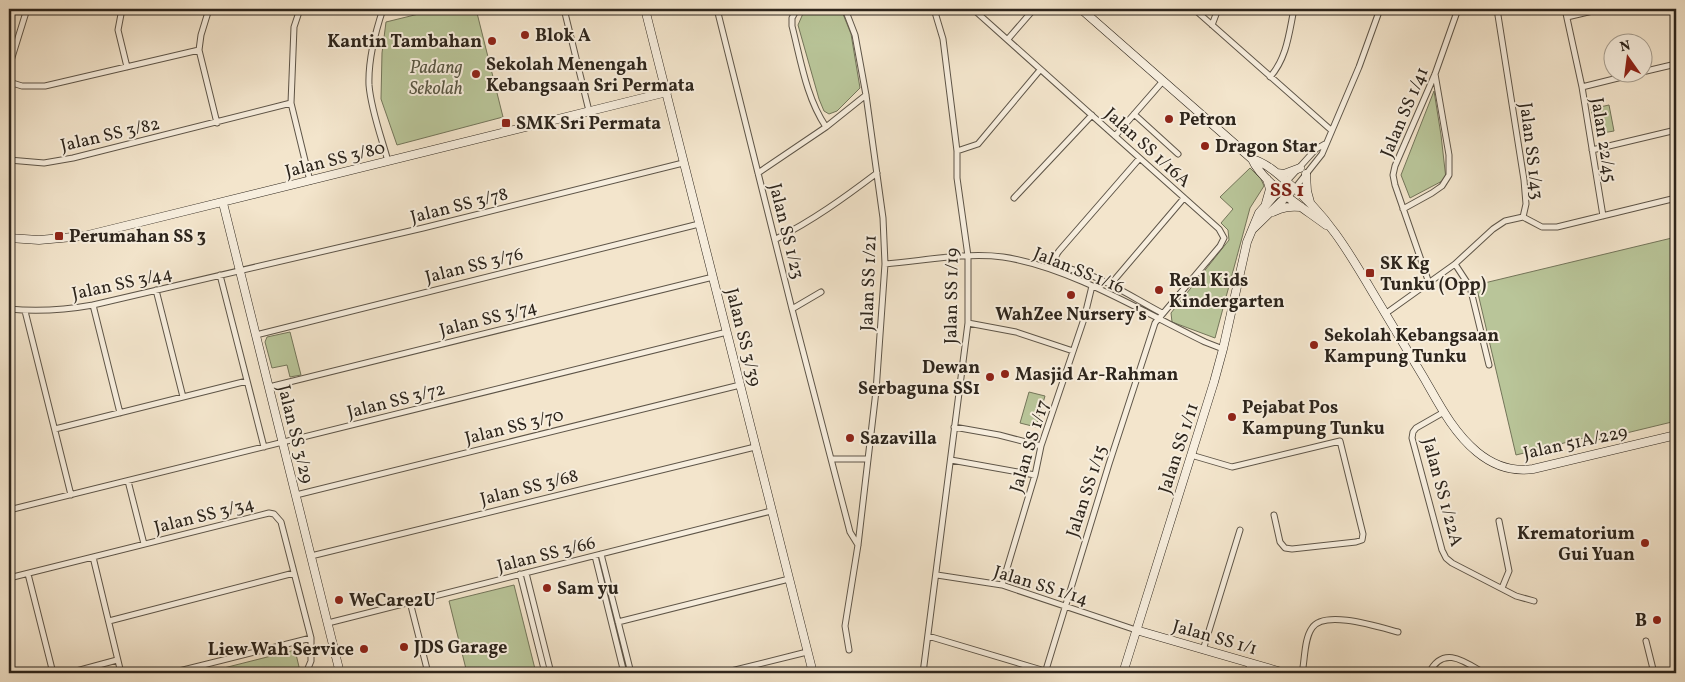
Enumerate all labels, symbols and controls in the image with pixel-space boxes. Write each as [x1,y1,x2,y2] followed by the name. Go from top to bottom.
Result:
[535,24,591,49] place label: Blok A
[519,29,531,41] marker: Blok A
[327,30,482,55] place label: Kantin Tambahan
[1602,32,1652,82] north arrow
[486,35,498,47] marker: Kantin Tambahan
[1618,36,1632,57] text: N
[486,53,695,99] place label: Sekolah Menengah Kebangsaan Sri Permata
[409,56,463,102] park label: Padang Sekolah
[1375,64,1436,162] street label: Jalan SS 1/41
[470,68,482,80] marker: Sekolah Menengah Kebangsaan Sri Permata
[1583,96,1622,185] street label: Jalan 22/45
[1512,101,1549,201] street label: Jalan SS 1/43
[1098,102,1196,194] street label: Jalan SS 1/16A
[1179,108,1237,133] place label: Petron
[58,112,162,159] street label: Jalan SS 3/82
[516,112,661,137] place label: SMK Sri Permata
[1163,113,1175,125] marker: Petron
[500,117,512,129] marker: SMK Sri Permata
[1215,135,1318,160] place label: Dragon Star
[283,136,388,185] street label: Jalan SS 3/80
[1199,140,1211,152] marker: Dragon Star
[1270,177,1304,205] district label: SS 1
[762,181,810,282] street label: Jalan SS 1/23
[408,182,511,231] street label: Jalan SS 3/78
[69,225,206,250] place label: Perumahan SS 3
[53,230,65,242] marker: Perumahan SS 3
[855,234,884,332] street label: Jalan SS 1/21
[423,242,526,291] street label: Jalan SS 3/76
[1029,242,1128,301] street label: Jalan SS 1/16
[939,248,966,344] street label: Jalan SS 1/19
[1380,252,1487,298] place label: SK Kg Tunku (Opp)
[70,262,175,307] street label: Jalan SS 3/44
[1364,267,1376,279] marker: SK Kg Tunku (Opp)
[1169,269,1285,315] place label: Real Kids Kindergarten
[1153,284,1165,296] marker: Real Kids Kindergarten
[718,286,767,389] street label: Jalan SS 3/39
[1065,289,1077,301] marker: WahZee Nursery's
[437,295,540,344] street label: Jalan SS 3/74
[995,303,1147,328] place label: WahZee Nursery's
[1324,324,1499,370] place label: Sekolah Kebangsaan Kampung Tunku
[1308,339,1320,351] marker: Sekolah Kebangsaan Kampung Tunku
[858,356,980,402] place label: Dewan Serbaguna SS1
[1015,363,1178,388] place label: Masjid Ar-Rahman
[999,368,1011,380] marker: Masjid Ar-Rahman
[984,371,996,383] marker: Dewan Serbaguna SS1
[345,377,448,426] street label: Jalan SS 3/72
[270,382,319,486] street label: Jalan SS 3/29
[1242,396,1385,442] place label: Pejabat Pos Kampung Tunku
[1004,397,1056,496] street label: Jalan SS 1/17
[1153,400,1206,497] street label: Jalan SS 1/11
[462,403,567,452] street label: Jalan SS 3/70
[1226,411,1238,423] marker: Pejabat Pos Kampung Tunku
[1521,420,1630,467] street label: Jalan 51A/229
[860,427,937,452] place label: Sazavilla
[844,432,856,444] marker: Sazavilla
[1415,435,1468,550] street label: Jalan SS 1/22A
[1061,442,1114,541] street label: Jalan SS 1/15
[478,464,581,513] street label: Jalan SS 3/68
[152,492,257,541] street label: Jalan SS 3/34
[1517,522,1635,568] place label: Krematorium Gui Yuan
[495,531,598,580] street label: Jalan SS 3/66
[1639,537,1651,549] marker: Krematorium Gui Yuan
[990,560,1091,613] street label: Jalan SS 1/14
[557,577,619,602] place label: Sam yu
[541,582,553,594] marker: Sam yu
[349,589,436,614] place label: WeCare2U
[333,594,345,606] marker: WeCare2U
[1635,609,1647,634] place label: B
[1169,614,1260,662] street label: Jalan SS 1/1
[1651,614,1663,626] marker: B
[413,636,508,661] place label: JDS Garage
[208,638,354,663] place label: Liew Wah Service
[398,641,410,653] marker: JDS Garage
[358,643,370,655] marker: Liew Wah Service

